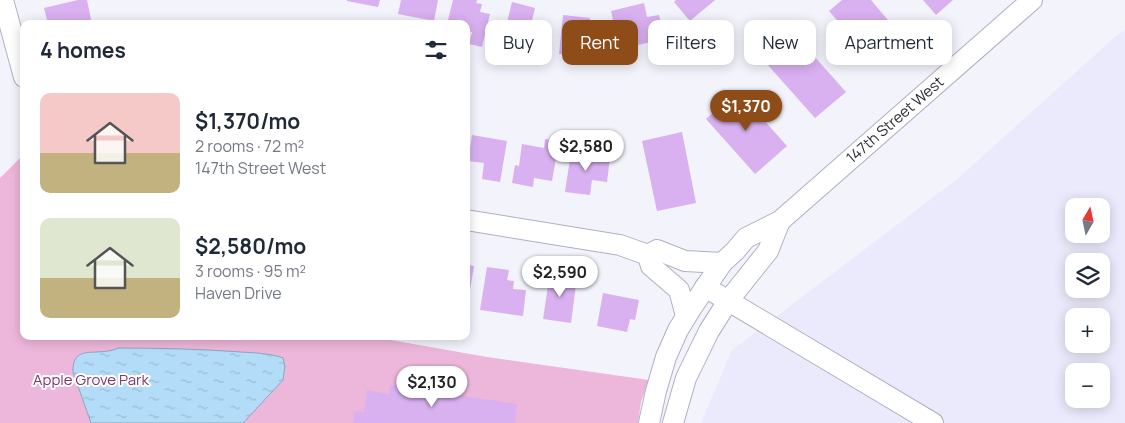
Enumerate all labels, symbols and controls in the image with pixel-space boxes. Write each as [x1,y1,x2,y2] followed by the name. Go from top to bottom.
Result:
[485,20,552,65] chip: Buy
[562,20,638,65] chip: Rent
[648,20,734,65] chip: Filters
[744,20,816,65] chip: New
[826,20,952,65] chip: Apartment
[40,36,126,64] text: 4 homes
[422,36,450,64] icon: filters
[841,71,948,168] street label: 147th Street West
[705,90,787,132] pin: $1,370
[721,95,771,117] text: $1,370
[195,107,300,135] text: $1,370/mo
[80,113,140,173] icon: home
[545,130,627,172] pin: $2,580
[195,135,304,157] text: 2 rooms · 72 m²
[559,135,613,157] text: $2,580
[195,157,326,179] text: 147th Street West
[1065,198,1110,242] north arrow
[1065,198,1110,408] map controls
[195,232,306,260] text: $2,580/mo
[80,238,140,298] icon: home
[1065,253,1110,298] button: layers
[519,256,601,298] pin: $2,590
[195,260,306,282] text: 3 rooms · 95 m²
[533,261,587,283] text: $2,590
[195,282,282,304] text: Haven Drive
[1065,308,1110,353] button: +
[1065,363,1110,408] button: −
[391,366,473,408] pin: $2,130
[33,369,150,390] park label: Apple Grove Park
[407,371,457,393] text: $2,130

